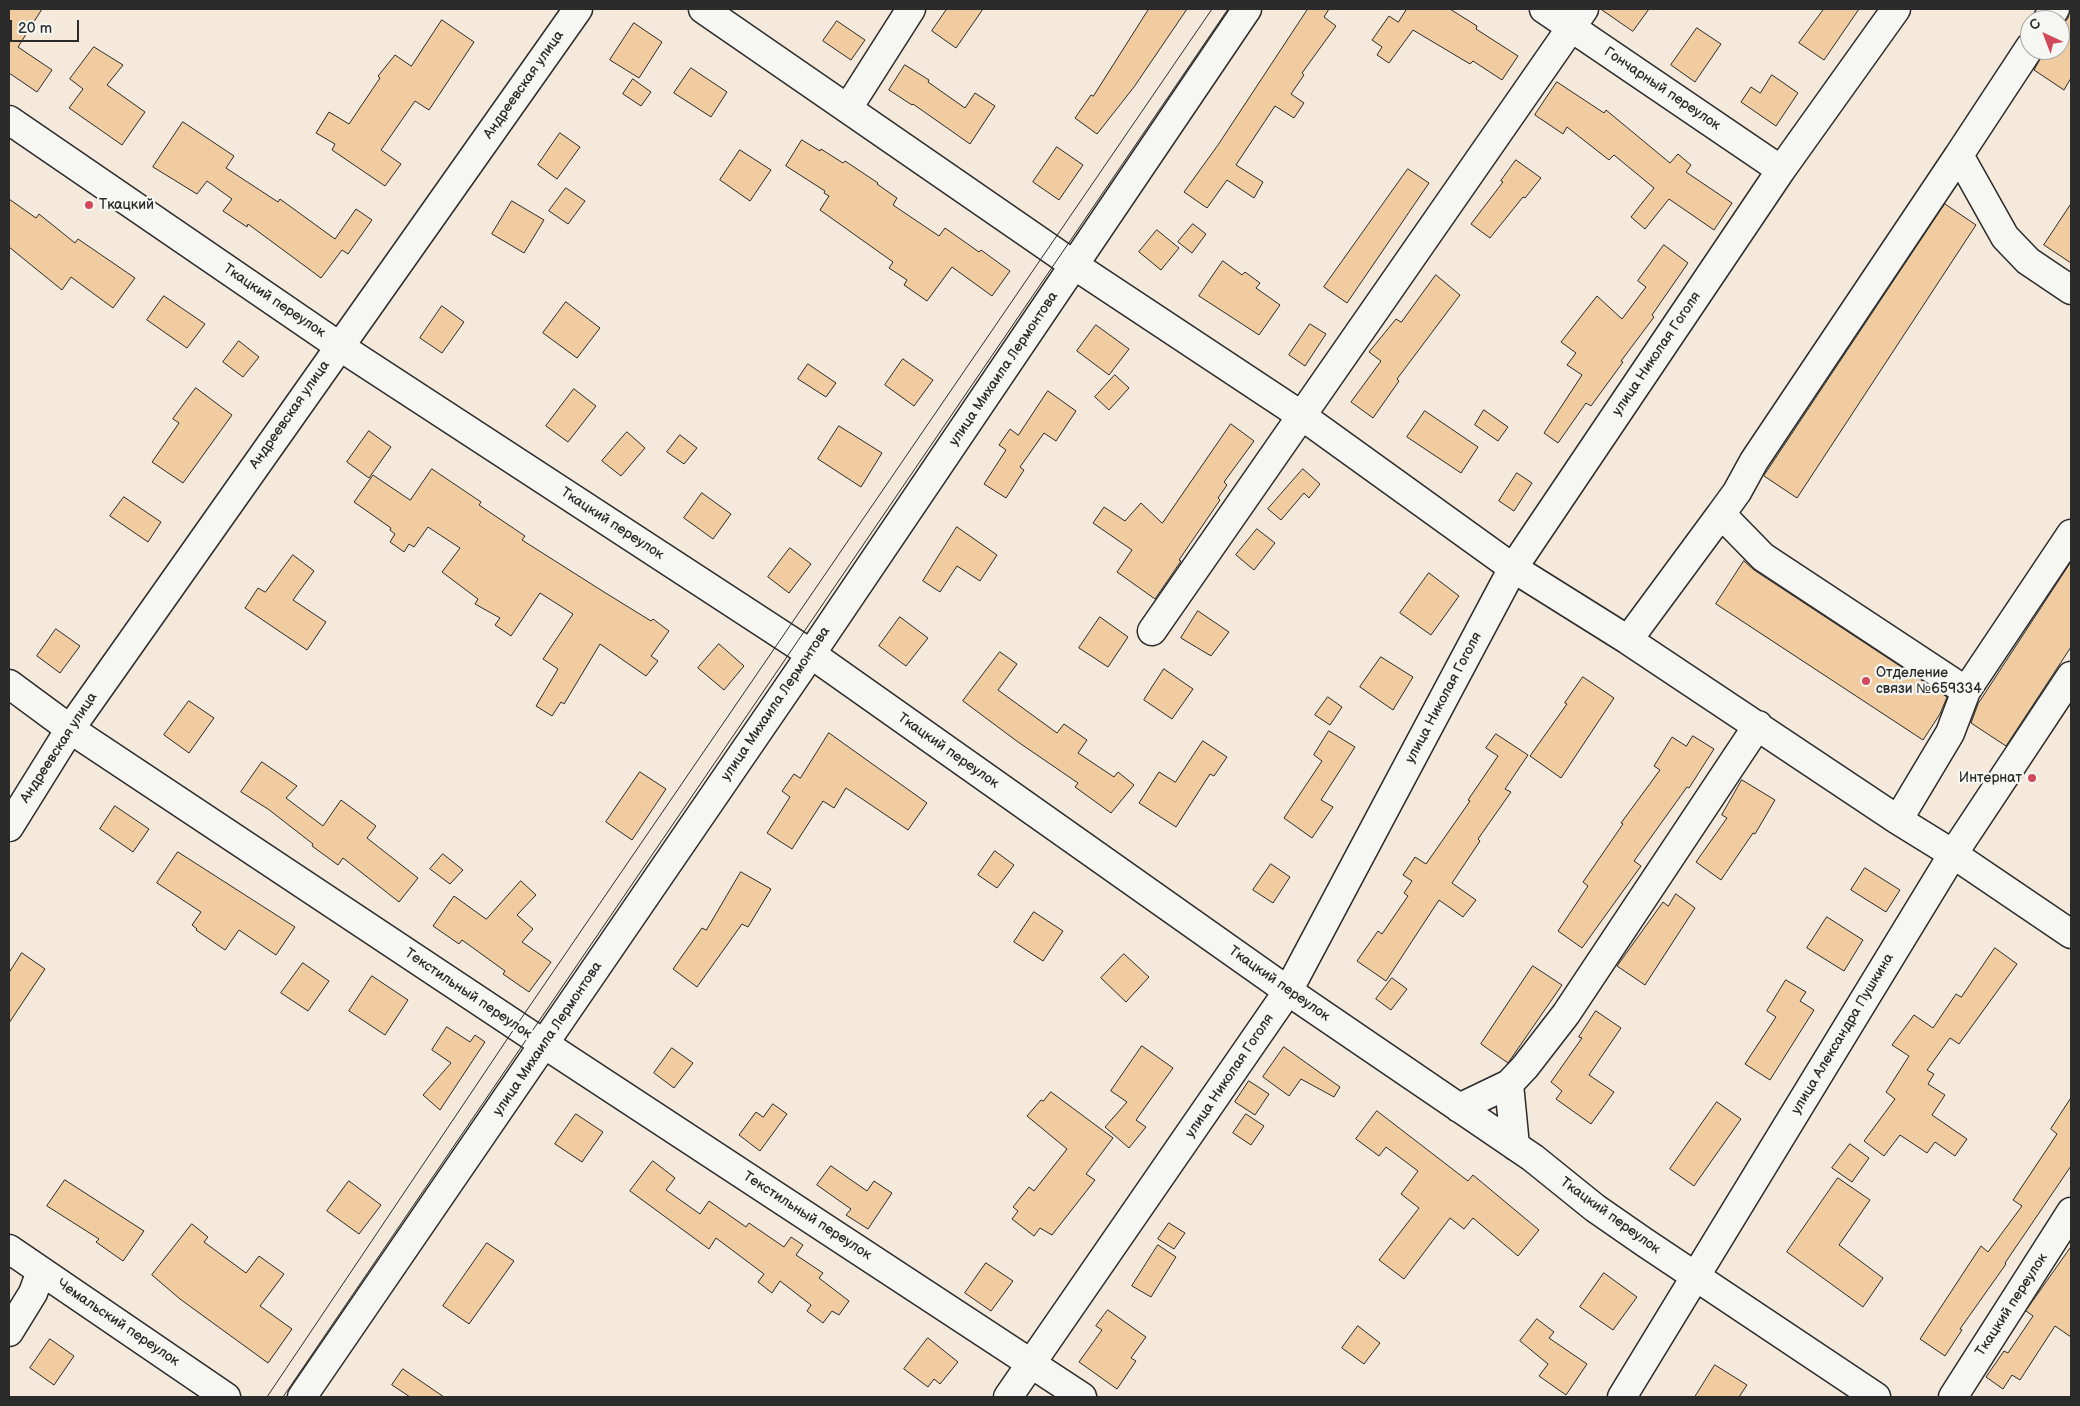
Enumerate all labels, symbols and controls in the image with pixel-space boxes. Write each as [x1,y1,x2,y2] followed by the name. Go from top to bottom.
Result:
[12,10,81,42] scale bar
[2020,10,2070,60] north arrow
[2026,15,2044,34] text: С
[18,19,52,38] text: 20 m
[480,28,568,142] street label: Андреевская улица
[1601,44,1723,134] street label: Гончарный переулок
[99,197,154,213] place label: Ткацкий
[83,199,95,211] marker: Ткацкий
[220,261,328,341] street label: Ткацкий переулок
[946,289,1062,449] street label: улица Михаила Лермонтова
[1609,289,1705,419] street label: улица Николая Гоголя
[246,358,334,472] street label: Андреевская улица
[557,484,667,564] street label: Ткацкий переулок
[718,624,834,784] street label: улица Михаила Лермонтова
[1402,630,1486,766] street label: улица Николая Гоголя
[1876,665,1982,698] place label: Отделение связи №659334
[1860,675,1872,687] marker: Отделение связи №659334
[17,690,101,806] street label: Андреевская улица
[894,710,1002,792] street label: Ткацкий переулок
[1959,770,2022,786] place label: Интернат
[2026,772,2038,784] marker: Интернат
[1225,943,1333,1025] street label: Ткацкий переулок
[401,945,535,1043] street label: Текстильный переулок
[1788,951,1898,1117] street label: улица Александра Пушкина
[490,959,606,1119] street label: улица Михаила Лермонтова
[1182,1011,1278,1141] street label: улица Николая Гоголя
[740,1168,874,1264] street label: Текстильный переулок
[1557,1174,1663,1258] street label: Ткацкий переулок
[1972,1250,2052,1360] street label: Ткацкий переулок
[54,1276,182,1370] street label: Чемальский переулок

